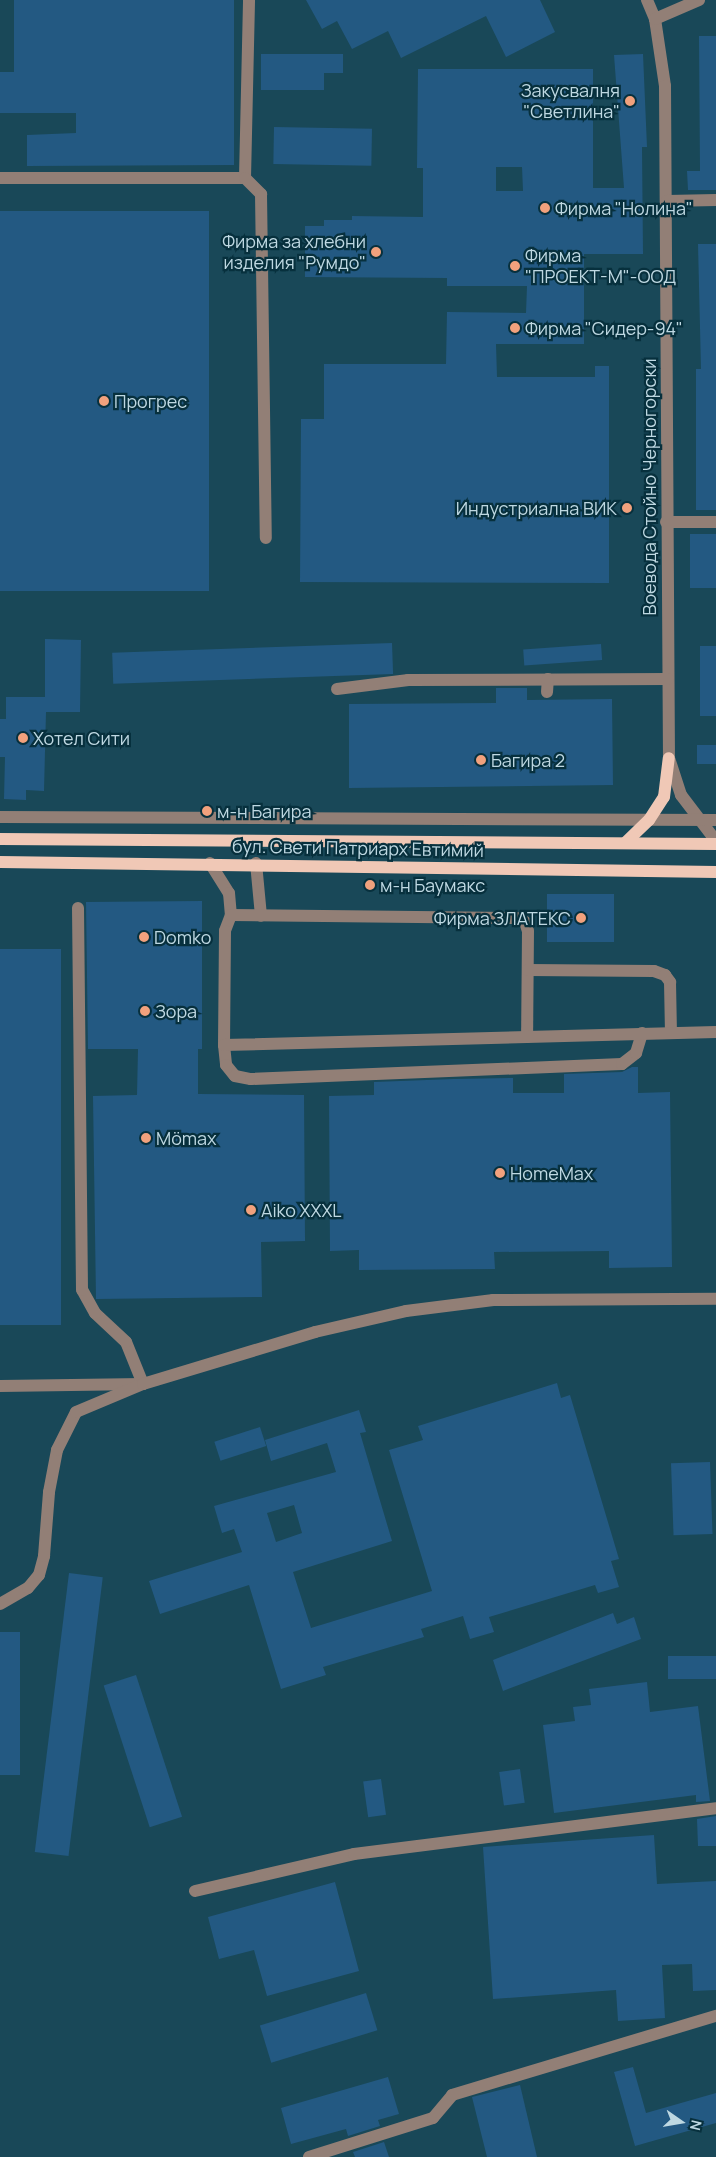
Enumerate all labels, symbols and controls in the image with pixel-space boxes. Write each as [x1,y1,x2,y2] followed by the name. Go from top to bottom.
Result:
[521,80,620,122] place label: Закусвалня "Светлина"
[624,95,636,107] marker: Закусвалня "Светлина"
[555,197,693,219] place label: Фирма "Нолина"
[539,202,551,214] marker: Фирма "Нолина"
[222,231,366,274] place label: Фирма за хлебни изделия "Румдо"
[525,245,676,288] place label: Фирма "ПРОЕКТ-М"-ООД
[370,246,382,258] marker: Фирма за хлебни изделия "Румдо"
[509,260,521,272] marker: Фирма "ПРОЕКТ-М"-ООД
[525,317,683,339] place label: Фирма "Сидер-94"
[509,322,521,334] marker: Фирма "Сидер-94"
[638,358,660,616] street label: Воевода Стойно Черногорски
[114,390,187,412] place label: Прогрес
[98,395,110,407] marker: Прогрес
[456,497,617,519] place label: Индустриална ВИК
[621,502,633,514] marker: Индустриална ВИК
[33,727,130,749] place label: Хотел Сити
[17,732,29,744] marker: Хотел Сити
[491,749,565,771] place label: Багира 2
[475,754,487,766] marker: Багира 2
[217,800,311,822] place label: м-н Багира
[201,805,213,817] marker: м-н Багира
[232,835,484,861] street label: бул. Свети Патриарх Евтимий
[380,874,485,896] place label: м-н Баумакс
[364,879,376,891] marker: м-н Баумакс
[434,907,571,929] place label: Фирма ЗЛАТЕКС
[575,912,587,924] marker: Фирма ЗЛАТЕКС
[154,926,211,948] place label: Domko
[138,931,150,943] marker: Domko
[155,1000,197,1022] place label: Зора
[139,1005,151,1017] marker: Зора
[156,1127,217,1149] place label: Mömax
[140,1132,152,1144] marker: Mömax
[510,1162,593,1184] place label: HomeMax
[494,1167,506,1179] marker: HomeMax
[261,1199,342,1221] place label: Aiko XXXL
[245,1204,257,1216] marker: Aiko XXXL
[656,2097,706,2147] north arrow
[686,2118,706,2133] text: N

